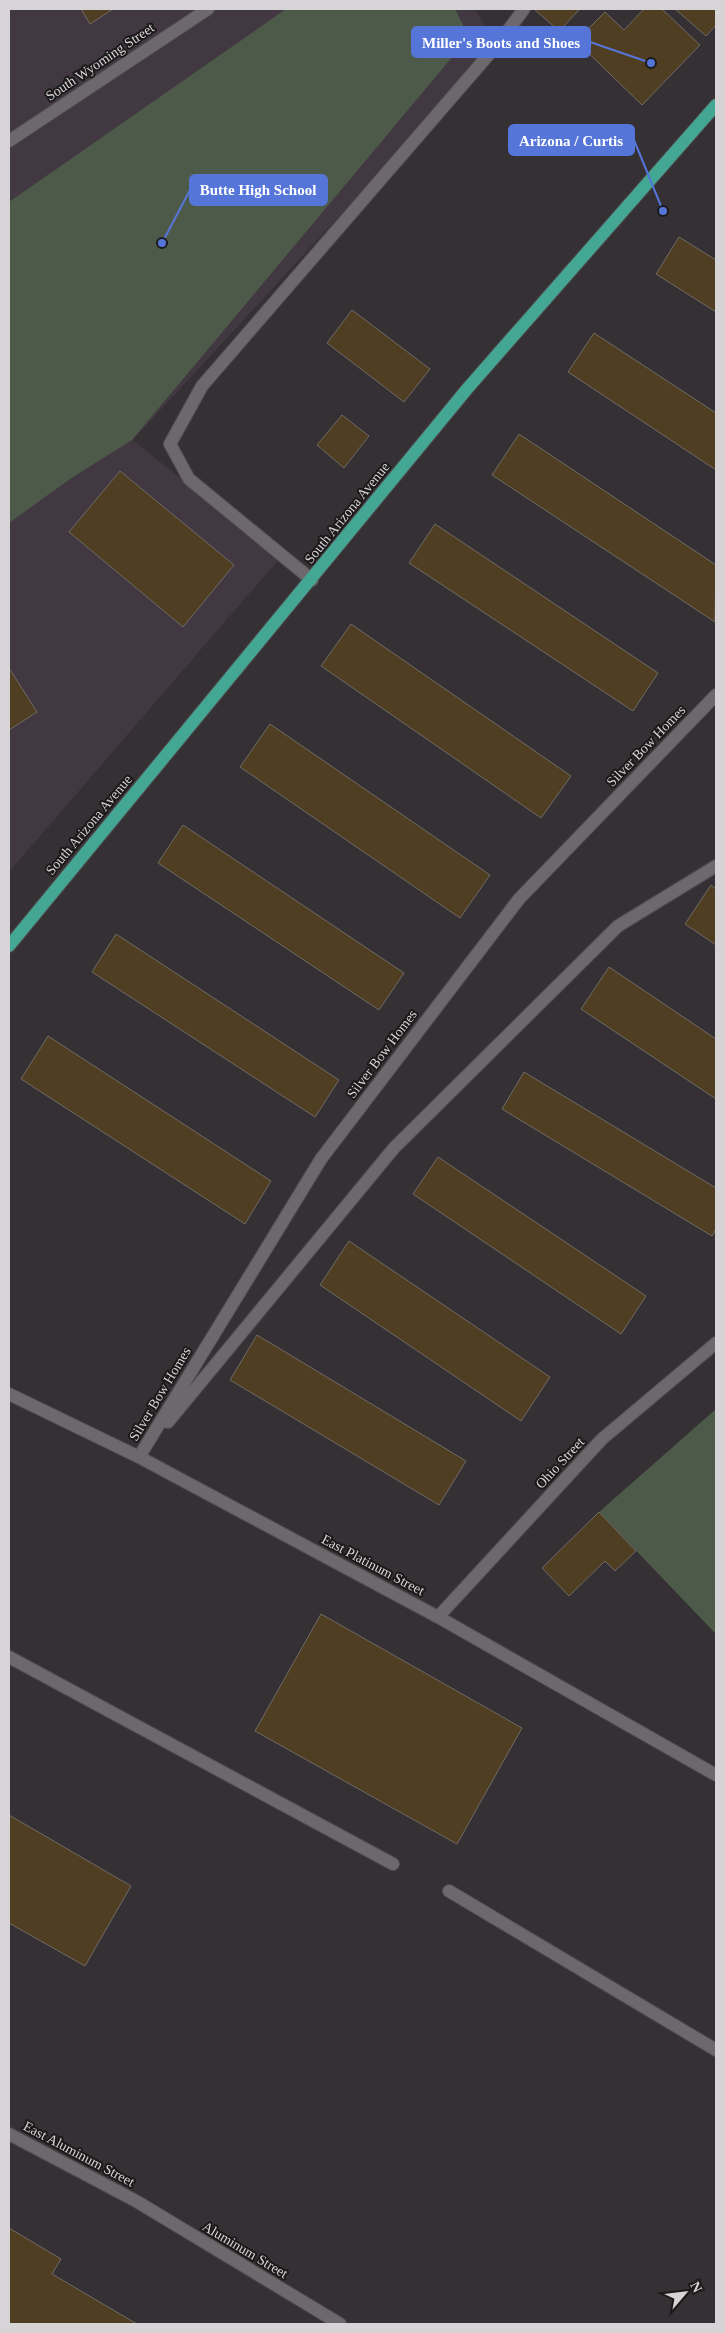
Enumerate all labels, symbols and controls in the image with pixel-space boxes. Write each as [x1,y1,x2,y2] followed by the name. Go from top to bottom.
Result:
[43,20,157,104] street label: South Wyoming Street
[412,27,590,57] callout: Miller's Boots and Shoes
[422,35,580,51] text: Miller's Boots and Shoes
[509,125,634,155] callout: Arizona / Curtis
[519,133,623,149] text: Arizona / Curtis
[190,175,327,205] callout: Butte High School
[200,182,316,198] text: Butte High School
[302,459,392,567] street label: South Arizona Avenue
[604,702,688,790] street label: Silver Bow Homes
[43,772,135,878] street label: South Arizona Avenue
[344,1007,420,1101] street label: Silver Bow Homes
[126,1344,194,1444] street label: Silver Bow Homes
[533,1434,587,1492] street label: Ohio Street
[319,1532,427,1599] street label: East Platinum Street
[21,2118,137,2190] street label: East Aluminum Street
[200,2219,290,2281] street label: Aluminum Street
[660,2268,710,2318] north arrow
[687,2279,705,2295] text: N

